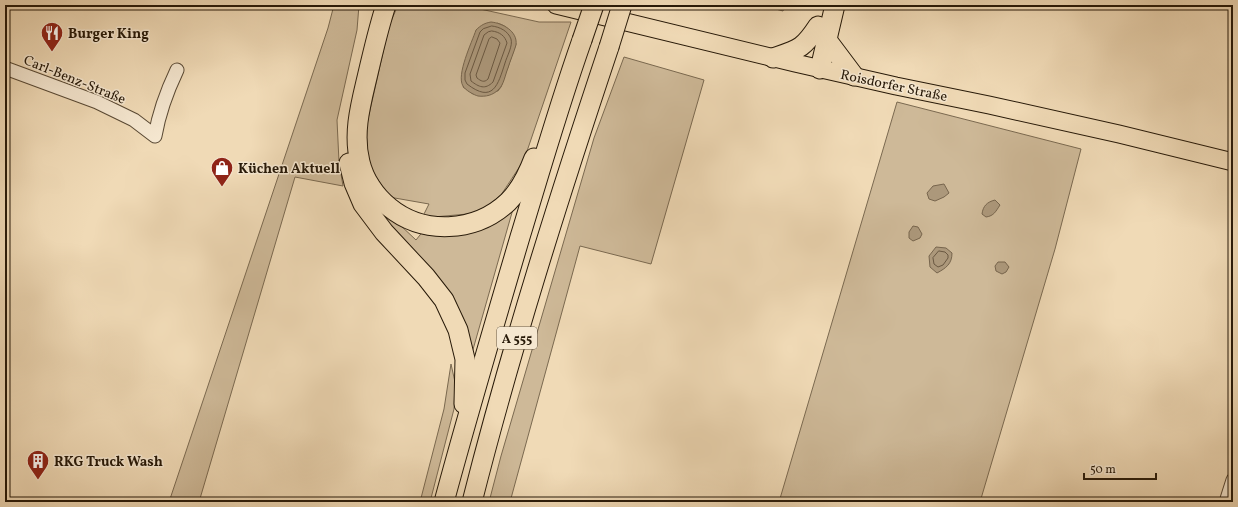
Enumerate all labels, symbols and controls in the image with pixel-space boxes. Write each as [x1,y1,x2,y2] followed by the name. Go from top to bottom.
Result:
[39,20,65,53] restaurant icon: Burger King
[68,25,149,44] place label: Burger King
[20,51,129,110] street label: Carl-Benz-Straße
[839,66,949,107] street label: Roisdorfer Straße
[209,155,235,188] shop icon: Küchen Aktuell
[238,160,340,179] place label: Küchen Aktuell
[497,327,537,349] road number: A 555
[25,448,51,481] building icon: RKG Truck Wash
[54,453,163,472] place label: RKG Truck Wash
[1084,455,1156,481] scale bar
[1090,462,1116,478] text: 50 m

